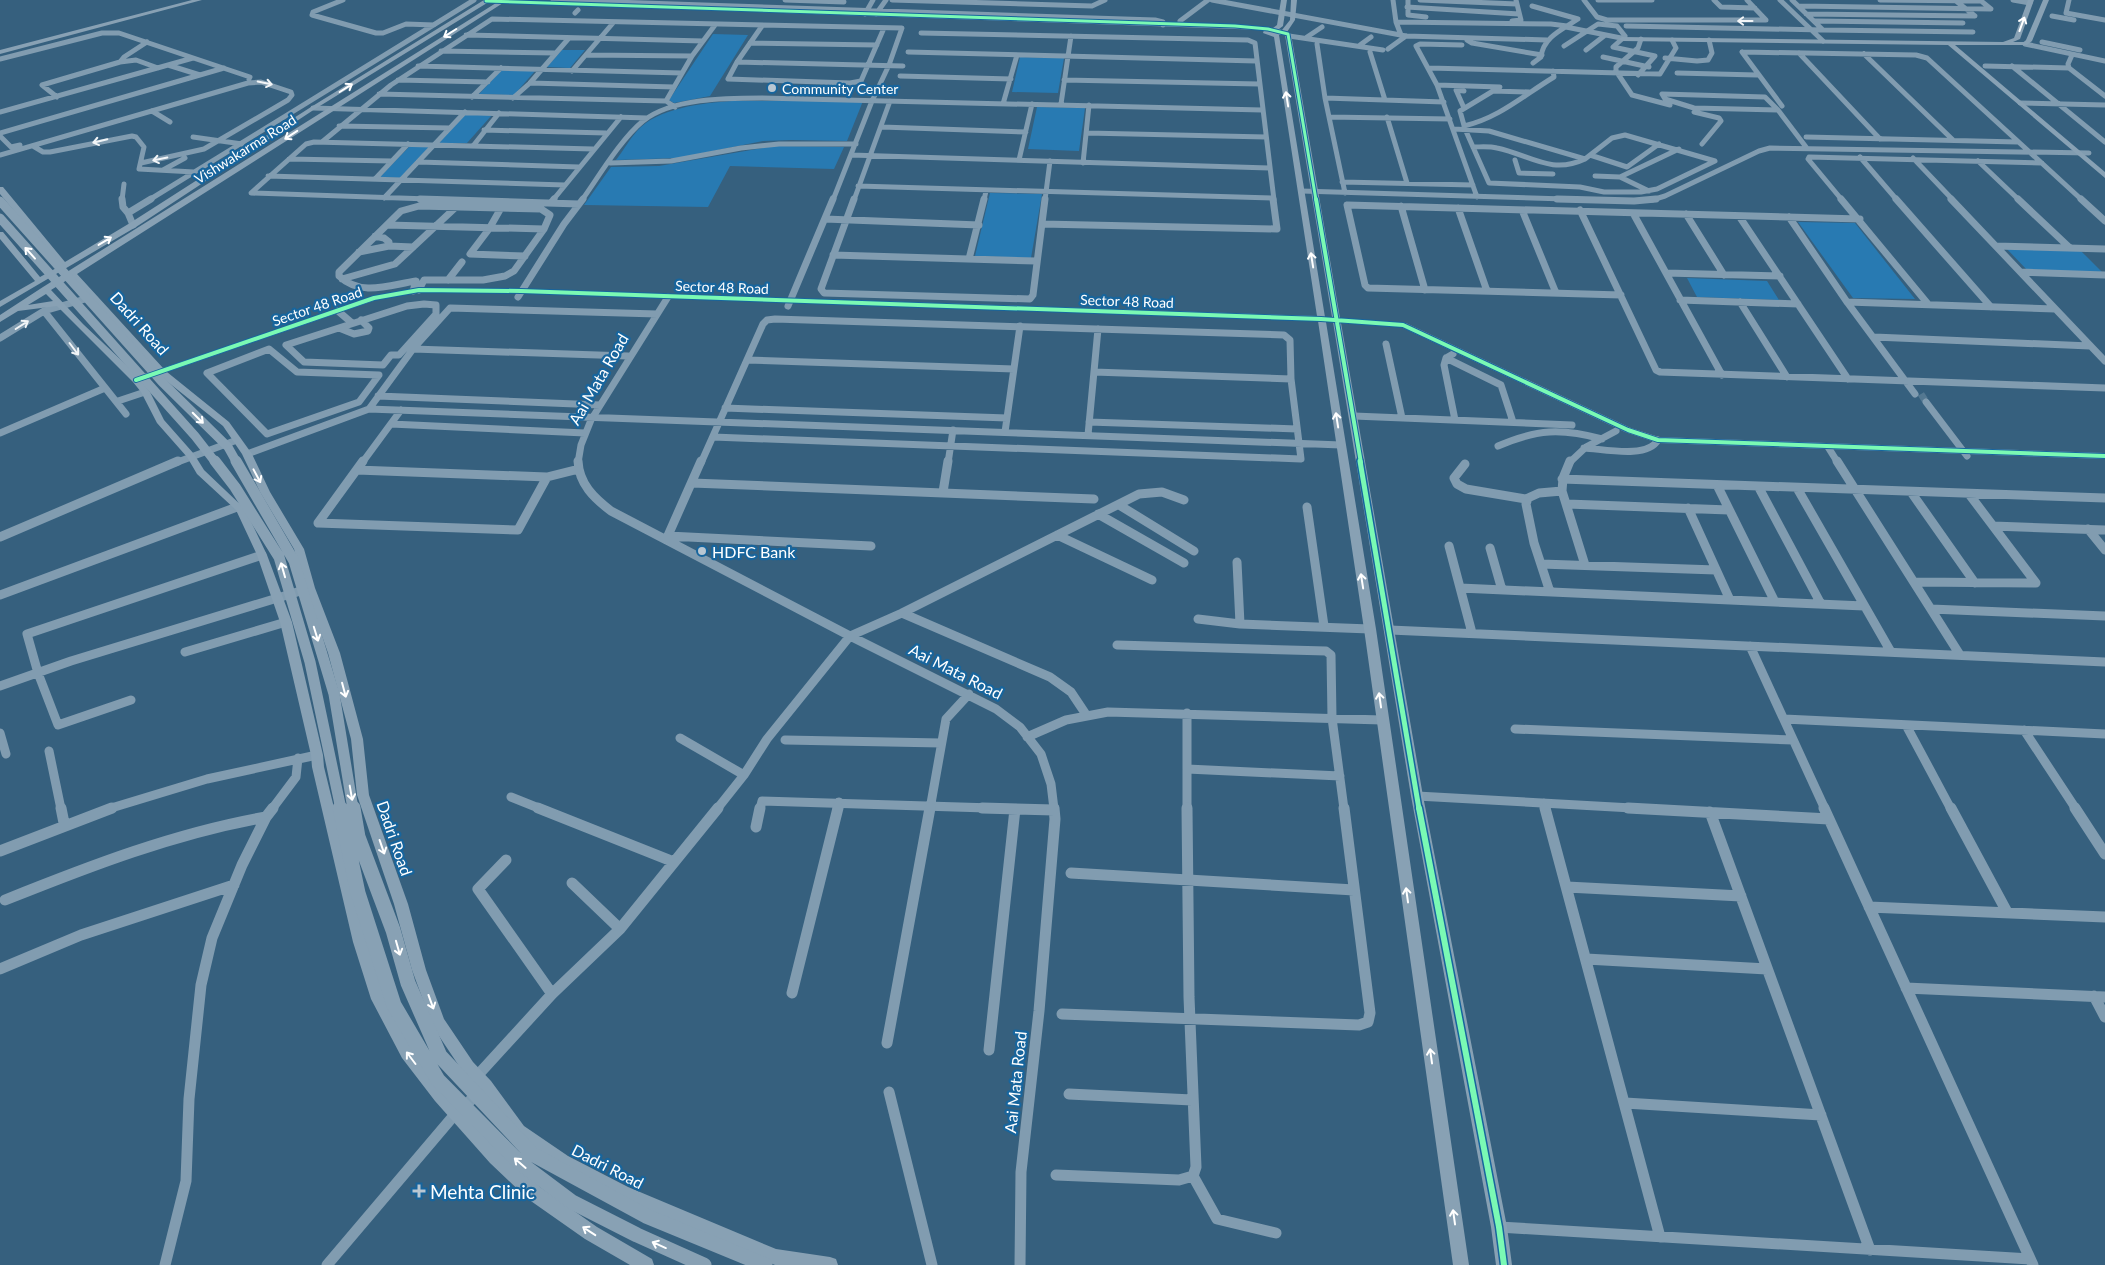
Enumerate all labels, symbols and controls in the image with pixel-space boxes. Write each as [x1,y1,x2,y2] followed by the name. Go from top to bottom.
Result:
[1738,16,1754,26] one-way arrow
[2018,17,2027,32] one-way arrow
[444,28,458,38] one-way arrow
[256,79,272,89] one-way arrow
[782,80,898,97] place label: Community Center
[766,82,778,94] marker: Community Center
[338,83,352,93] one-way arrow
[1281,91,1291,107] one-way arrow
[191,111,299,187] street label: Vishwakarma Road
[285,131,299,141] one-way arrow
[92,137,108,146] one-way arrow
[152,154,168,164] one-way arrow
[98,236,112,246] one-way arrow
[25,247,36,260] one-way arrow
[1306,252,1316,268] one-way arrow
[675,277,769,297] street label: Sector 48 Road
[270,283,364,329] street label: Sector 48 Road
[107,288,173,358] street label: Dadri Road
[1080,291,1174,311] street label: Sector 48 Road
[15,319,29,329] one-way arrow
[564,330,632,428] street label: Aai Mata Road
[69,342,80,355] one-way arrow
[192,411,204,424] one-way arrow
[1331,412,1341,428] one-way arrow
[253,468,262,483] one-way arrow
[712,542,796,561] place label: HDFC Bank
[696,545,708,557] marker: HDFC Bank
[278,563,288,579] one-way arrow
[1357,573,1367,589] one-way arrow
[311,626,321,642] one-way arrow
[906,639,1006,703] street label: Aai Mata Road
[340,682,349,698] one-way arrow
[1374,692,1384,708] one-way arrow
[346,784,356,800] one-way arrow
[373,798,417,878] street label: Dadri Road
[378,839,387,855] one-way arrow
[1402,887,1412,903] one-way arrow
[393,939,403,955] one-way arrow
[427,994,436,1009] one-way arrow
[1000,1030,1030,1134] street label: Aai Mata Road
[1425,1048,1435,1064] one-way arrow
[406,1051,416,1065] one-way arrow
[569,1140,647,1192] street label: Dadri Road
[514,1157,527,1169] one-way arrow
[430,1180,535,1203] place label: Mehta Clinic
[412,1184,426,1198] marker: Mehta Clinic
[1449,1209,1459,1225] one-way arrow
[582,1226,596,1236] one-way arrow
[652,1240,667,1249] one-way arrow

